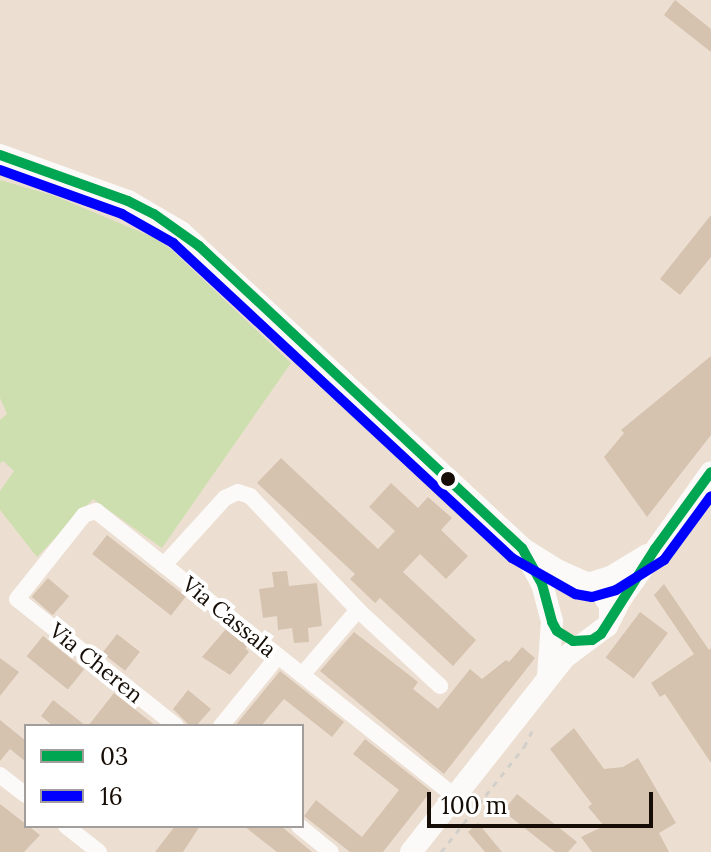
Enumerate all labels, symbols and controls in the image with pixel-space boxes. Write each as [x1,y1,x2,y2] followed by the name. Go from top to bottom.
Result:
[440,471,456,487] unlabelled marker
[177,571,281,663] street label: Via Cassala
[44,617,148,709] street label: Via Cheren
[24,724,304,828] legend
[100,741,128,772] text: 03
[431,776,657,826] scale bar
[100,781,123,812] text: 16
[441,790,507,821] text: 100 m

